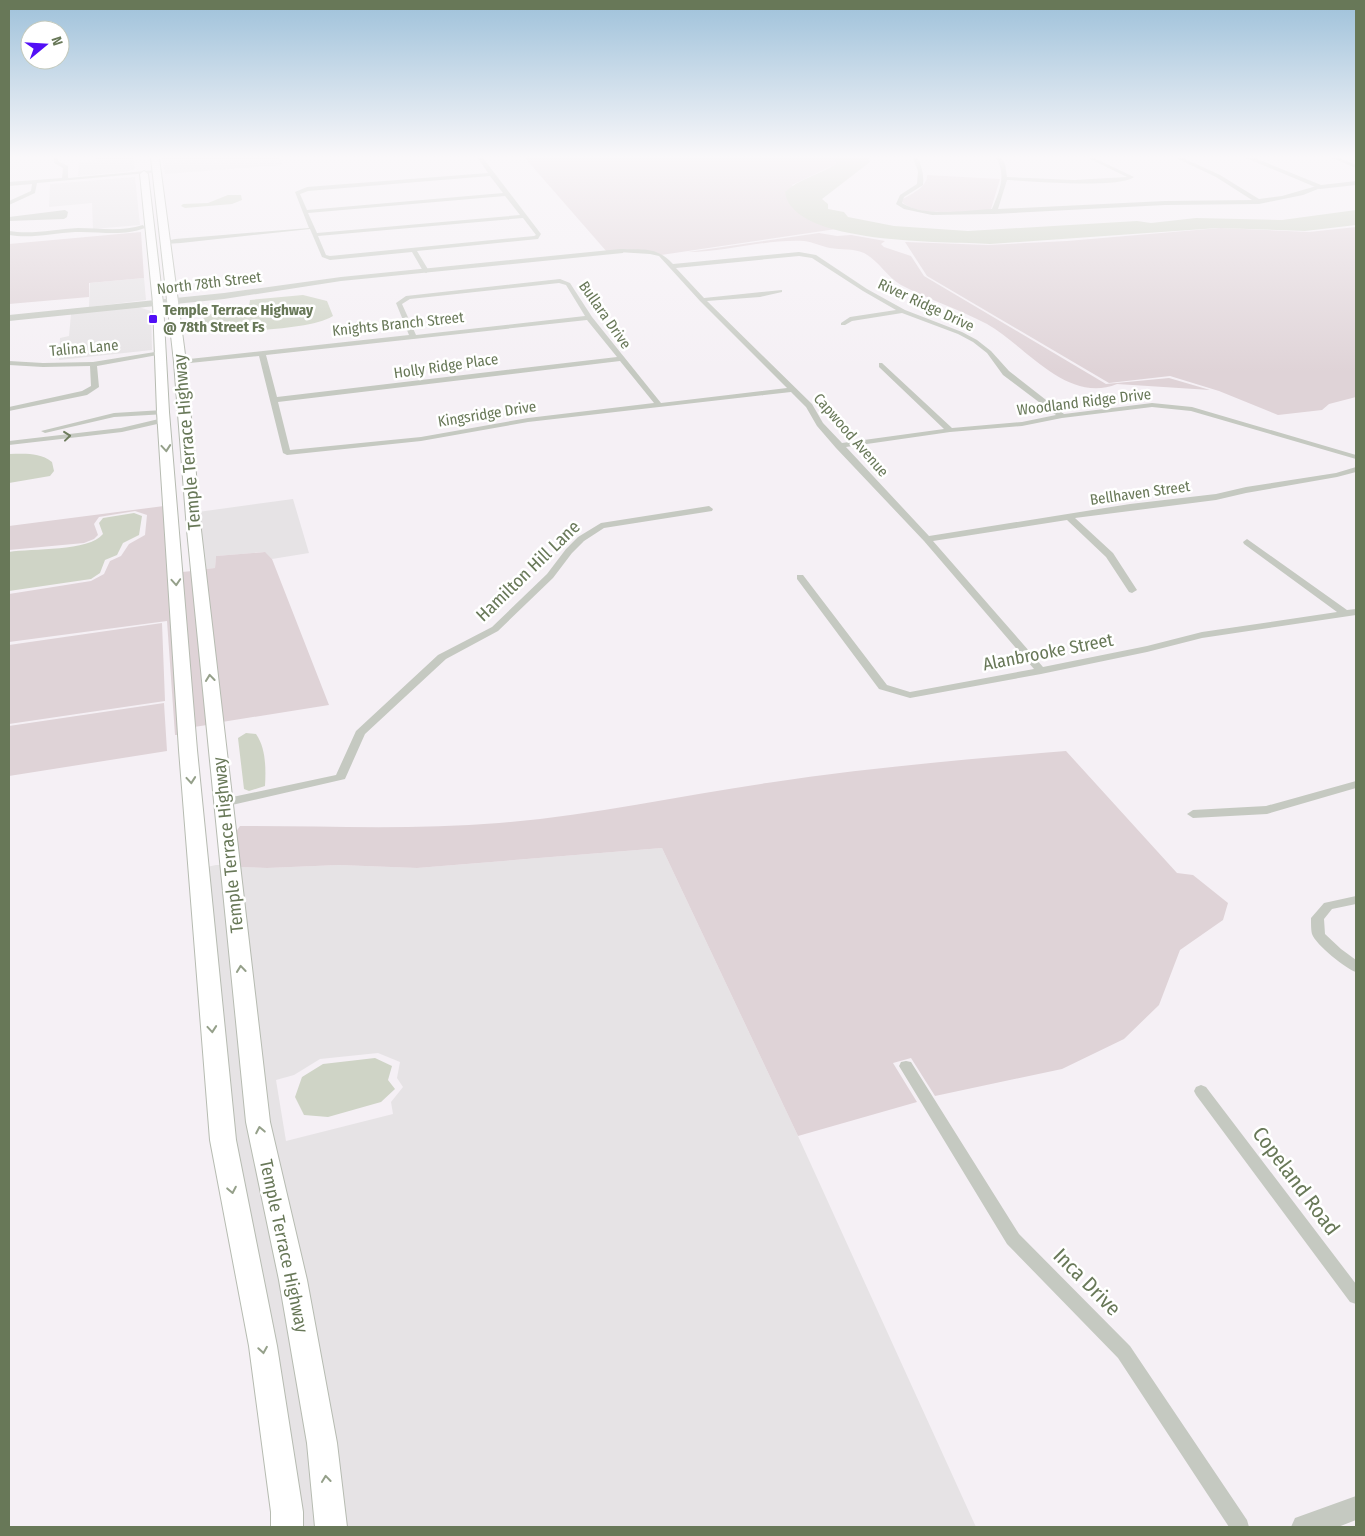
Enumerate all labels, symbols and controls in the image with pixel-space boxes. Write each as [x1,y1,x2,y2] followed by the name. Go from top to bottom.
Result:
[20,20,70,70] north arrow
[48,35,66,48] text: N
[156,268,262,298] street label: North 78th Street
[875,275,977,335] street label: River Ridge Drive
[575,278,635,352] street label: Bullara Drive
[163,301,314,336] place label: Temple Terrace Highway @ 78th Street Fs
[331,308,465,340] street label: Knights Branch Street
[147,313,159,325] marker: Temple Terrace Highway @ 78th Street Fs
[49,336,119,360] street label: Talina Lane
[393,350,499,382] street label: Holly Ridge Place
[168,353,206,531] street label: Temple Terrace Highway
[1016,385,1152,419] street label: Woodland Ridge Drive
[810,389,892,481] street label: Capwood Avenue
[436,397,538,431] street label: Kingsridge Drive
[63,431,71,442] one-way arrow
[160,444,171,452] one-way arrow
[1089,477,1191,509] street label: Bellhaven Street
[471,516,585,626] street label: Hamilton Hill Lane
[170,578,181,586] one-way arrow
[981,629,1115,675] street label: Alanbrooke Street
[205,674,216,682] one-way arrow
[208,756,248,934] street label: Temple Terrace Highway
[185,776,196,784] one-way arrow
[236,964,247,972] one-way arrow
[207,1026,218,1034] one-way arrow
[1247,1122,1345,1240] street label: Copeland Road
[255,1126,266,1135] one-way arrow
[255,1157,313,1335] street label: Temple Terrace Highway
[227,1186,237,1195] one-way arrow
[1048,1243,1126,1321] street label: Inca Drive
[257,1346,268,1354] one-way arrow
[321,1474,332,1482] one-way arrow

